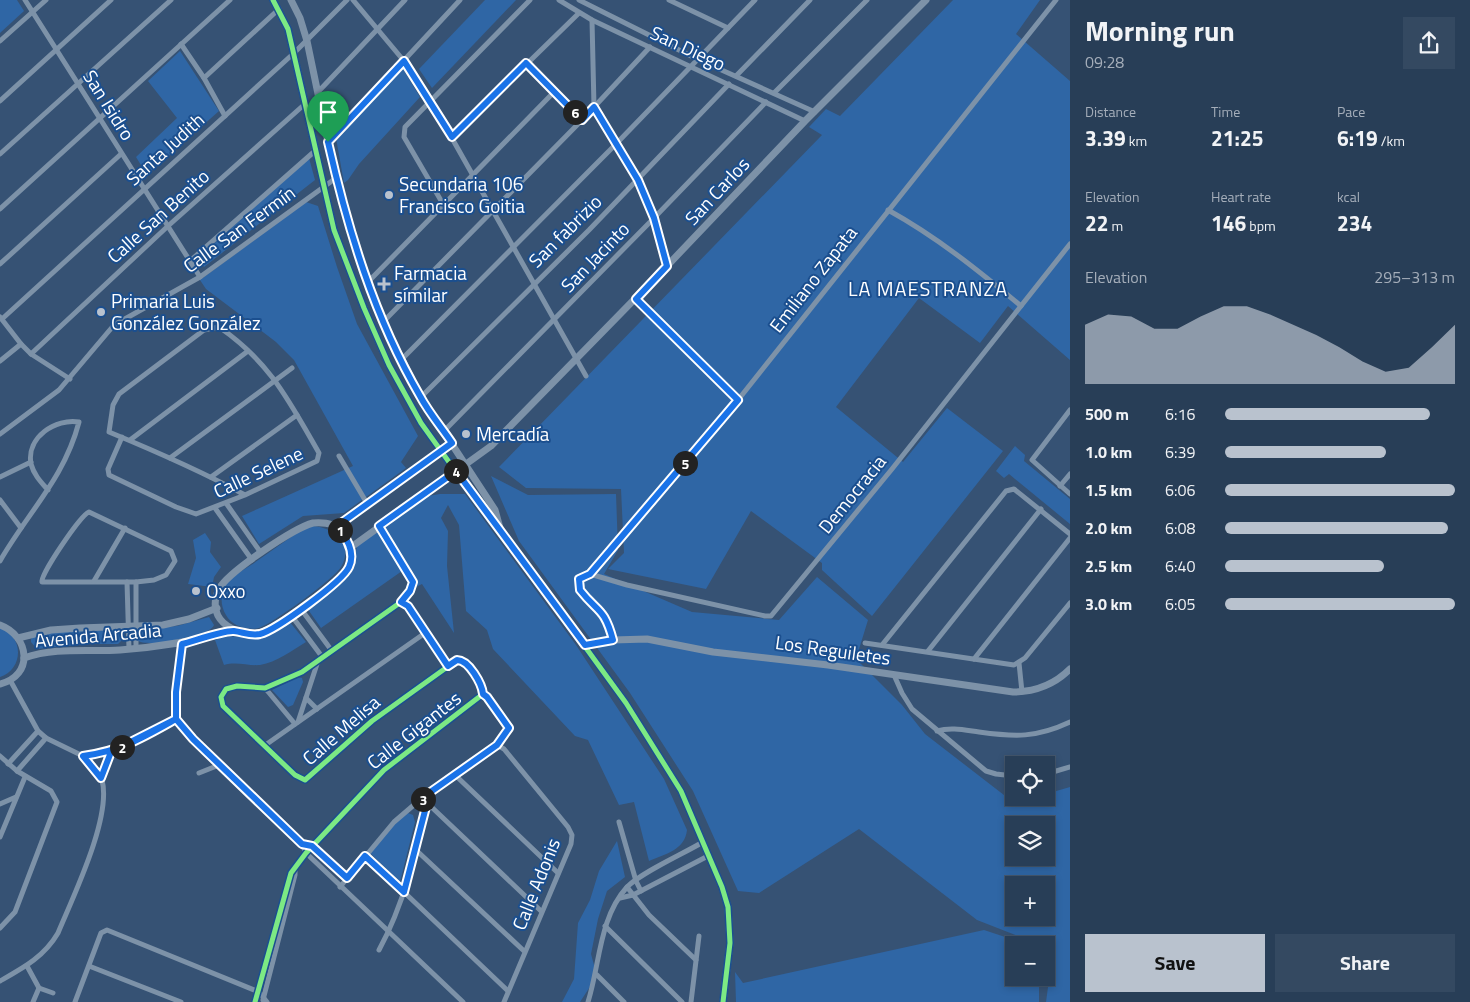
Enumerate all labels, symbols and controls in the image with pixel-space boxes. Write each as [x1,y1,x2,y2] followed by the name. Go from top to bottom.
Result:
[1085,9,1235,52] text: Morning run
[646,17,731,78] street label: San Diego
[1403,17,1455,69] button: share
[1085,50,1124,74] text: 09:28
[76,64,142,146] street label: San Isidro
[307,91,349,142] pin
[314,98,342,126] icon: arrive
[562,100,588,124] pin: 6
[1085,101,1136,122] text: Distance
[1211,101,1240,122] text: Time
[1337,101,1365,122] text: Pace
[572,102,579,123] text: 6
[119,105,210,192] street label: Santa Judith
[1085,122,1126,154] text: 3.39
[1211,122,1263,154] text: 21:25
[1337,122,1378,154] text: 6:19
[1126,130,1147,151] text: km
[1378,130,1405,151] text: /km
[677,150,756,231] street label: San Carlos
[100,162,215,270] street label: Calle San Benito
[399,169,525,220] place label: Secundaria 106 Francisco Goitia
[177,178,301,279] street label: Calle San Fermín
[1085,186,1139,207] text: Elevation
[1211,186,1271,207] text: Heart rate
[1337,186,1360,207] text: kcal
[521,187,608,274] street label: San fabrizio
[383,189,395,201] marker: Secundaria 106 Francisco Goitia
[1085,207,1109,239] text: 22
[1211,207,1246,239] text: 146
[1337,207,1372,239] text: 234
[553,215,636,299] street label: San Jacinto
[1109,215,1123,236] text: m
[1246,215,1276,236] text: bpm
[762,219,864,338] street label: Emiliano Zapata
[394,258,467,309] place label: Farmacia símilar
[1085,265,1147,289] text: Elevation
[1374,265,1455,289] text: 295–313 m
[848,273,1008,304] district label: LA MAESTRANZA
[378,278,390,290] marker: Farmacia símilar
[111,286,261,337] place label: Primaria Luis González González
[95,306,107,318] marker: Primaria Luis González González
[1085,402,1129,426] text: 500 m
[1165,402,1195,426] text: 6:16
[476,419,550,448] place label: Mercadía
[460,428,472,440] marker: Mercadía
[208,438,307,505] street label: Calle Selene
[1085,440,1132,464] text: 1.0 km
[1165,440,1195,464] text: 6:39
[811,448,893,539] street label: Democracia
[672,450,698,476] pin: 5
[682,453,689,474] text: 5
[444,458,468,484] pin: 4
[453,461,460,482] text: 4
[1085,478,1132,502] text: 1.5 km
[1165,478,1195,502] text: 6:06
[1085,516,1132,540] text: 2.0 km
[1165,516,1195,540] text: 6:08
[328,518,352,542] pin: 1
[337,520,344,541] text: 1
[1085,554,1132,578] text: 2.5 km
[1165,554,1195,578] text: 6:40
[206,576,246,605] place label: Oxxo
[190,585,202,597] marker: Oxxo
[1085,592,1132,616] text: 3.0 km
[1165,592,1195,616] text: 6:05
[33,614,163,654] street label: Avenida Arcadia
[773,627,893,672] street label: Los Reguiletes
[360,683,467,776] street label: Calle Gigantes
[295,687,386,772] street label: Calle Melisa
[110,734,134,760] pin: 2
[119,737,126,758] text: 2
[1005,756,1055,986] map controls
[1005,756,1055,806] button: locate
[410,786,436,812] pin: 3
[420,789,427,810] text: 3
[1005,816,1055,866] button: layers
[504,833,567,934] street label: Calle Adonis
[1005,876,1055,926] button: +
[1085,934,1265,992] button: Save
[1275,934,1455,992] button: Share
[1005,936,1055,986] button: −

